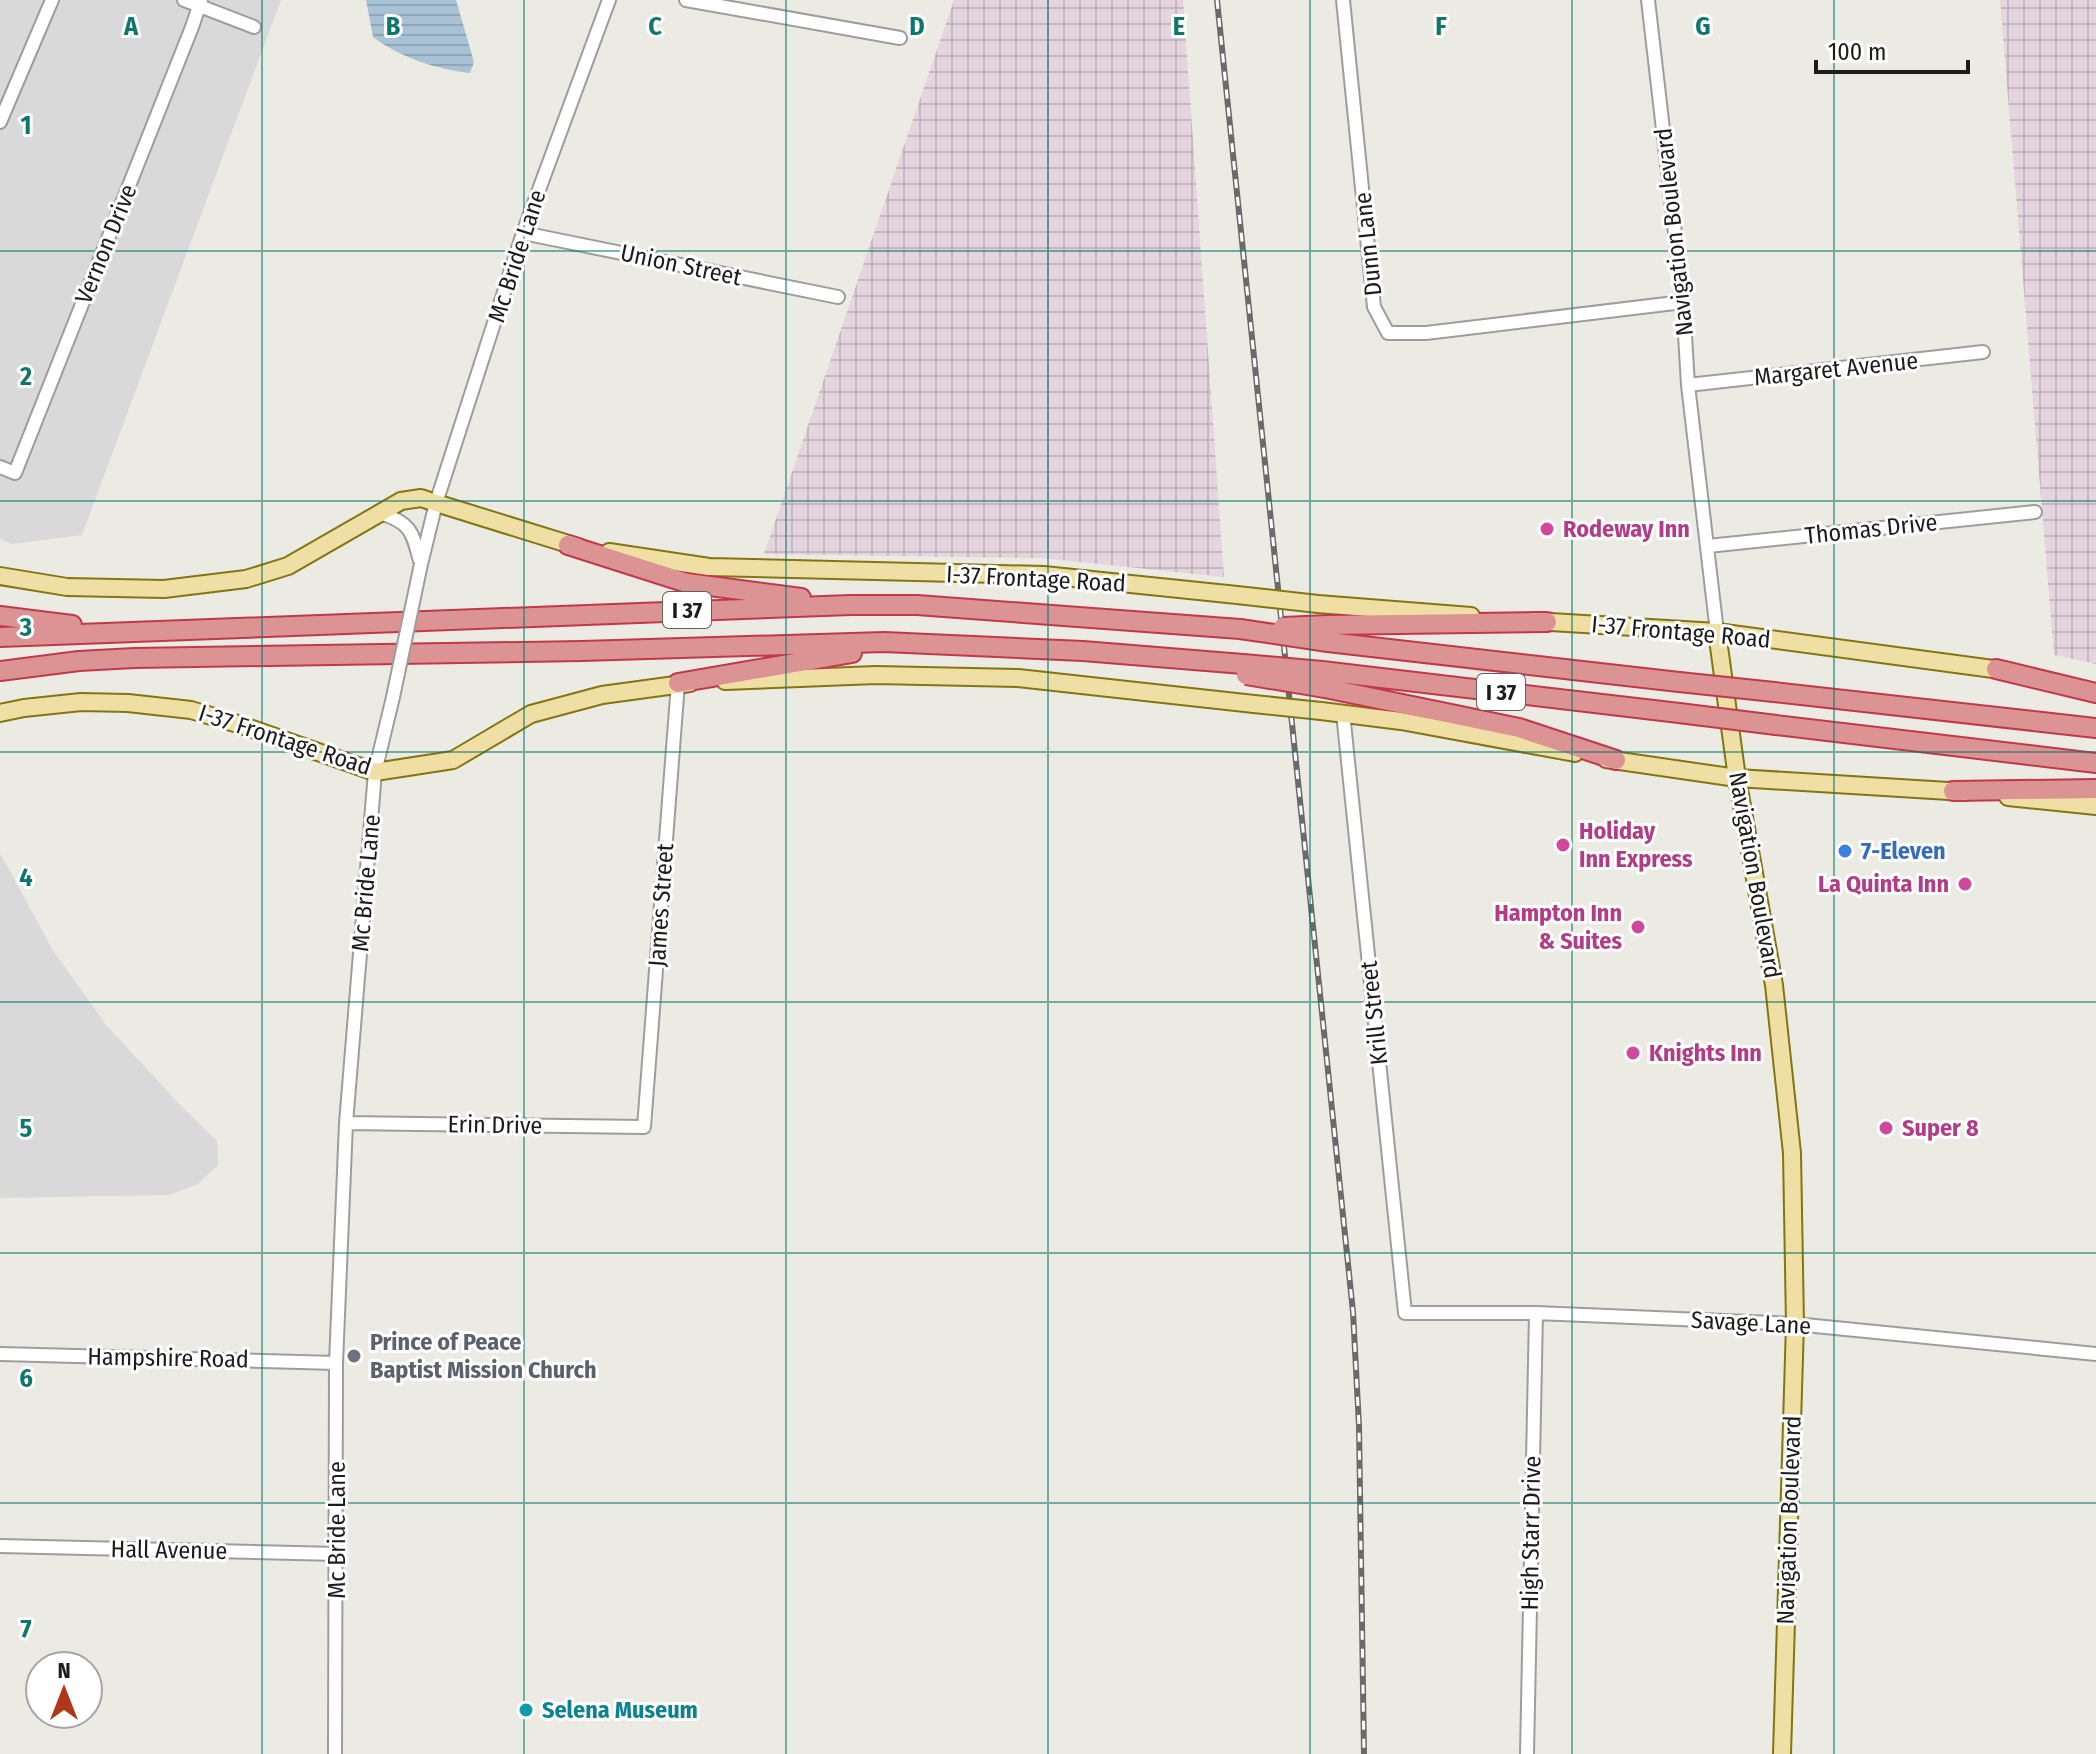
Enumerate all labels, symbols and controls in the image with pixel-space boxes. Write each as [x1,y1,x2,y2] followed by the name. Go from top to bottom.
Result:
[123,11,139,42] text: A
[386,11,401,42] text: B
[648,11,662,42] text: C
[909,11,925,42] text: D
[1173,11,1185,42] text: E
[1435,11,1447,42] text: F
[1695,11,1711,42] text: G
[1816,24,1968,74] scale bar
[1828,38,1886,66] text: 100 m
[21,110,32,141] text: 1
[1649,127,1699,337] street label: Navigation Boulevard
[69,180,143,308] street label: Vernon Drive
[482,186,552,326] street label: Mc Bride Lane
[1349,191,1387,297] street label: Dunn Lane
[618,239,744,291] street label: Union Street
[1753,346,1919,392] street label: Margaret Avenue
[19,361,32,392] text: 2
[1803,508,1939,550] street label: Thomas Drive
[1563,515,1690,543] place label: Rodeway Inn
[1538,520,1556,538] marker: Rodeway Inn
[946,560,1126,598] street label: I-37 Frontage Road
[663,592,711,628] road number: I 37
[1590,610,1772,654] street label: I-37 Frontage Road
[19,612,32,643] text: 3
[1477,674,1525,710] road number: I 37
[195,699,375,781] street label: I-37 Frontage Road
[1723,770,1787,980] street label: Navigation Boulevard
[346,813,386,953] street label: Mc Bride Lane
[1579,817,1693,873] place label: Holiday Inn Express
[1554,836,1572,854] marker: Holiday Inn Express
[1861,837,1946,865] place label: 7-Eleven
[643,842,679,968] street label: James Street
[1836,842,1854,860] marker: 7-Eleven
[19,862,33,893] text: 4
[1818,870,1949,898] place label: La Quinta Inn
[1956,875,1974,893] marker: La Quinta Inn
[1494,899,1622,955] place label: Hampton Inn & Suites
[1629,918,1647,936] marker: Hampton Inn & Suites
[1355,959,1393,1066] street label: Krill Street
[1649,1039,1762,1067] place label: Knights Inn
[1624,1044,1642,1062] marker: Knights Inn
[447,1110,543,1140] street label: Erin Drive
[20,1113,33,1144] text: 5
[1902,1114,1979,1142] place label: Super 8
[1877,1119,1895,1137] marker: Super 8
[1690,1306,1812,1340] street label: Savage Lane
[370,1328,596,1384] place label: Prince of Peace Baptist Mission Church
[87,1343,249,1373] street label: Hampshire Road
[345,1347,363,1365] marker: Prince of Peace Baptist Mission Church
[19,1363,33,1394] text: 6
[1771,1415,1807,1625] street label: Navigation Boulevard
[1516,1455,1546,1611] street label: High Starr Drive
[323,1461,351,1599] street label: Mc Bride Lane
[111,1535,227,1565] street label: Hall Avenue
[20,1614,32,1645] text: 7
[24,1650,104,1730] north arrow
[57,1657,71,1684] text: N
[542,1696,698,1724] place label: Selena Museum
[517,1701,535,1719] marker: Selena Museum

